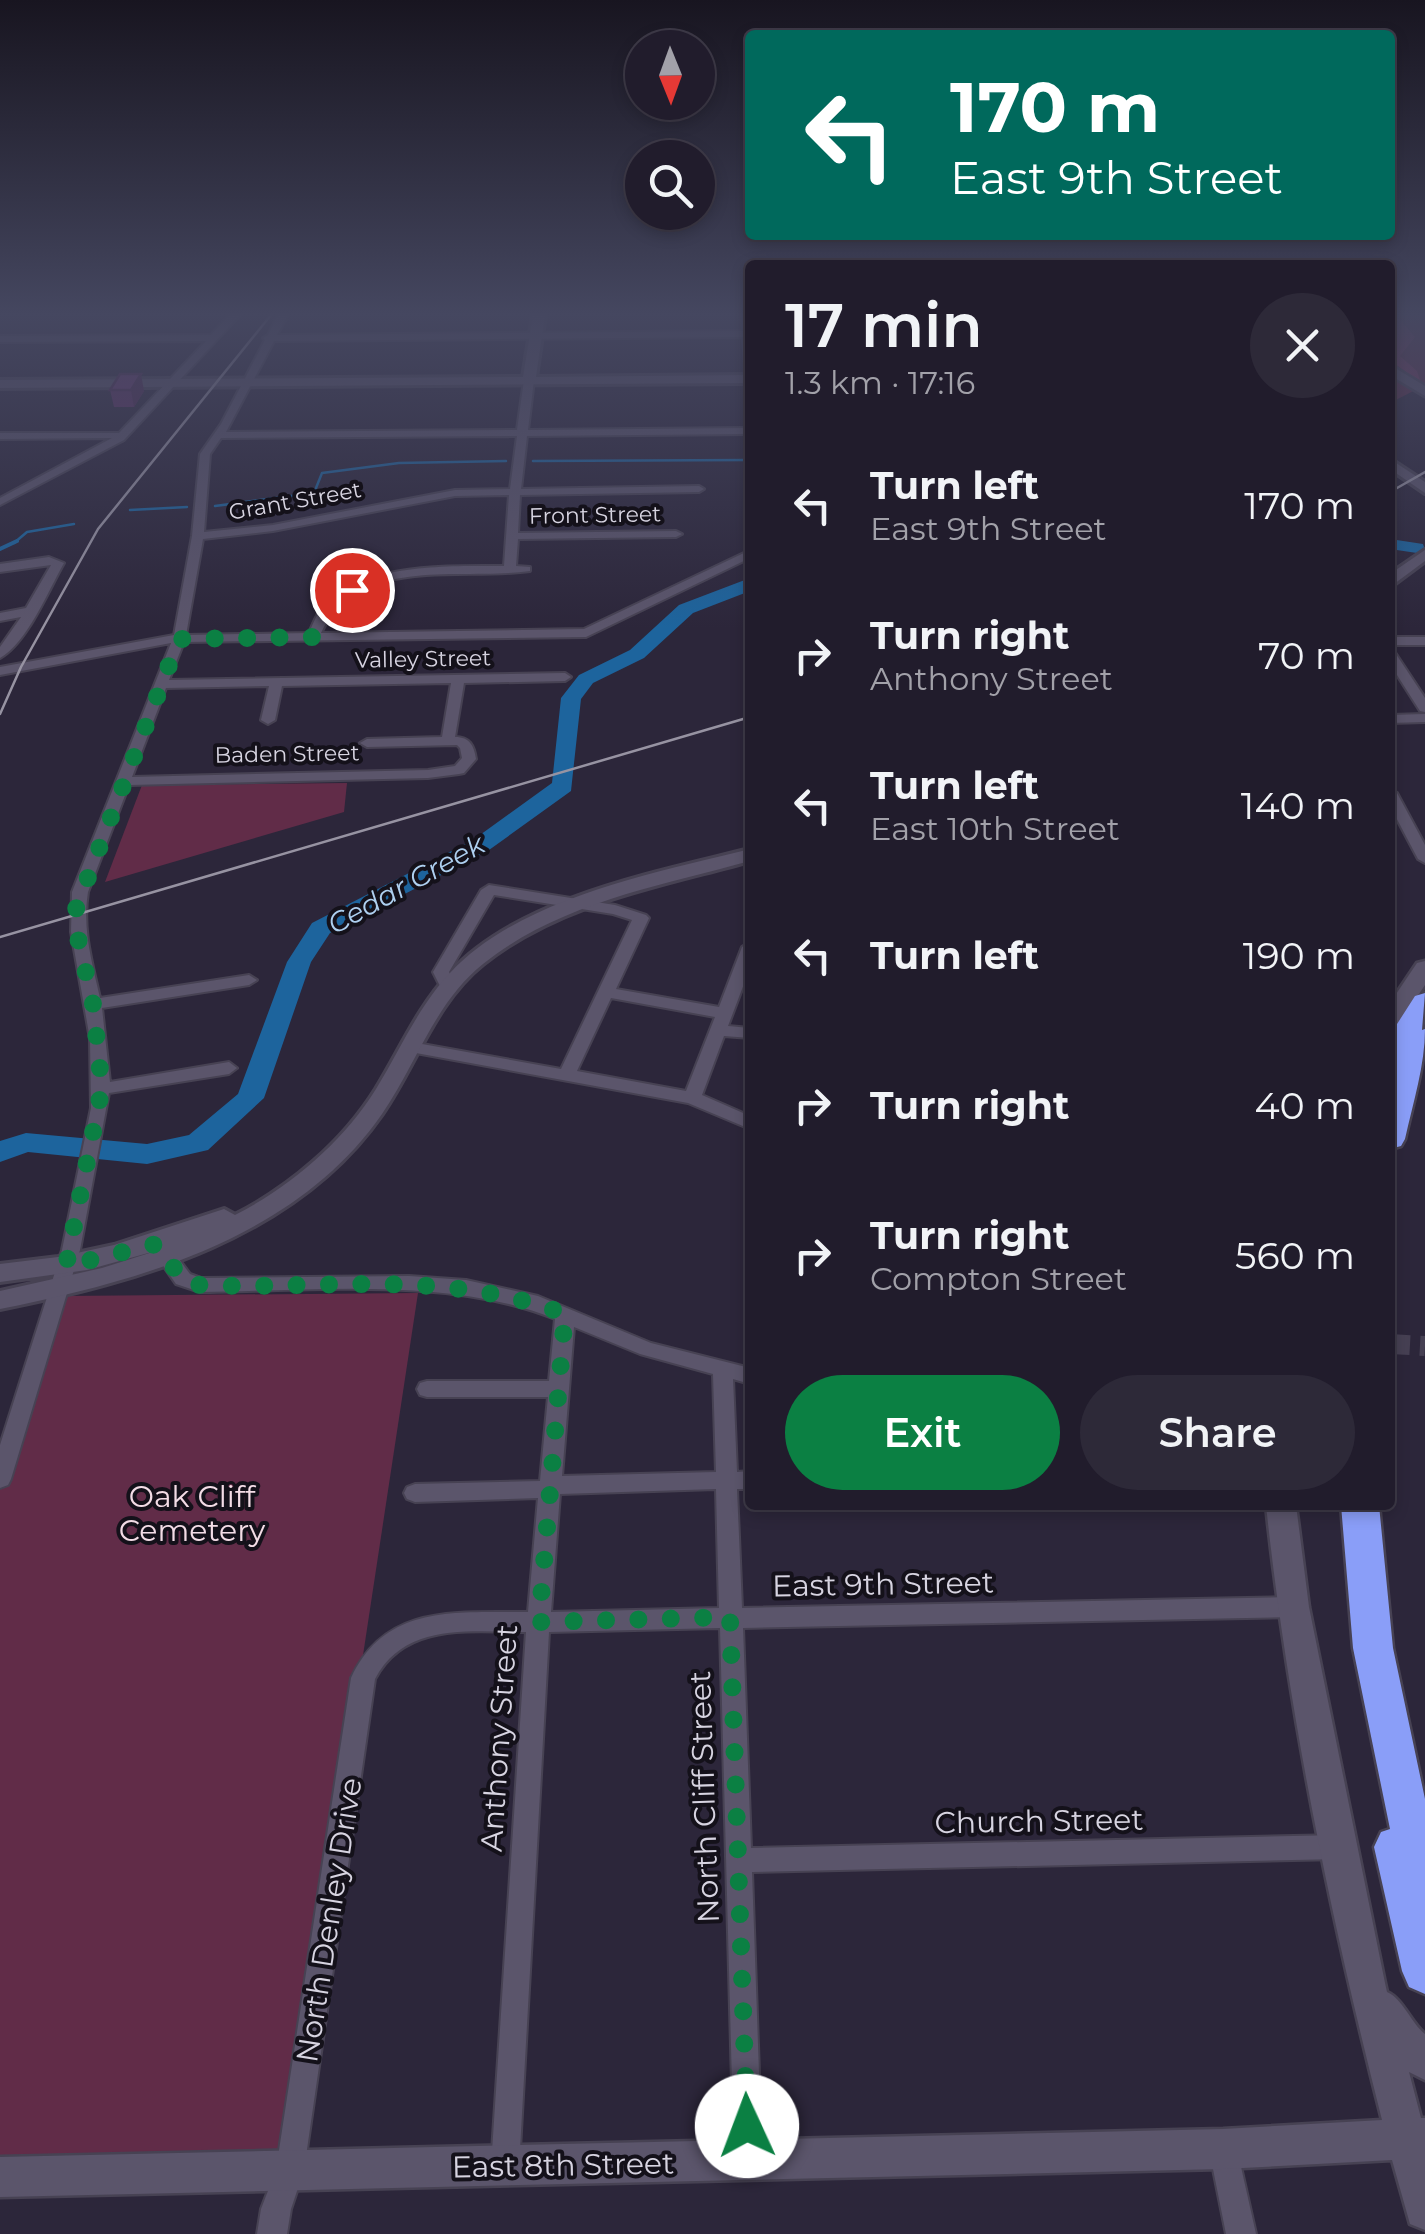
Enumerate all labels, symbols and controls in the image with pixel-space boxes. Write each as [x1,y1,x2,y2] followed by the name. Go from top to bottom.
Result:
[625,30,715,120] north arrow
[625,30,715,230] map controls
[950,64,1160,150] text: 170 m
[785,70,915,200] icon: left
[625,140,715,230] button: search
[950,150,1283,205] text: East 9th Street
[785,289,983,362] text: 17 min
[1250,293,1355,398] button: close
[785,363,975,402] text: 1.3 km · 17:16
[870,462,1039,509] text: Turn left
[227,476,363,526] street label: Grant Street
[785,478,840,533] icon: left
[1244,482,1355,529] text: 170 m
[529,500,661,530] street label: Front Street
[870,509,1107,548] text: East 9th Street
[310,548,395,633] pin
[325,563,380,618] icon: arrive
[870,612,1069,659] text: Turn right
[785,628,840,683] icon: right
[1258,632,1355,679] text: 70 m
[355,644,491,674] street label: Valley Street
[870,659,1113,698] text: Anthony Street
[214,739,360,769] street label: Baden Street
[870,762,1039,809] text: Turn left
[785,778,840,833] icon: left
[1241,782,1355,829] text: 140 m
[870,809,1120,848] text: East 10th Street
[321,826,492,941] water label: Cedar Creek
[785,928,840,983] icon: left
[870,932,1039,979] text: Turn left
[1243,932,1355,979] text: 190 m
[785,1078,840,1133] icon: right
[870,1082,1069,1129] text: Turn right
[1254,1082,1355,1129] text: 40 m
[870,1212,1069,1259] text: Turn right
[785,1228,840,1283] icon: right
[1235,1232,1355,1279] text: 560 m
[870,1259,1127,1298] text: Compton Street
[785,1375,1060,1490] button: Exit
[1080,1375,1355,1490] button: Share
[119,1478,266,1549] park label: Oak Cliff Cemetery
[772,1564,994,1604] street label: East 9th Street
[473,1623,525,1853] street label: Anthony Street
[681,1670,727,1924] street label: North Cliff Street
[288,1775,370,2065] street label: North Denley Drive
[934,1801,1144,1841] street label: Church Street
[695,2074,799,2178] position arrow
[451,2145,675,2185] street label: East 8th Street

